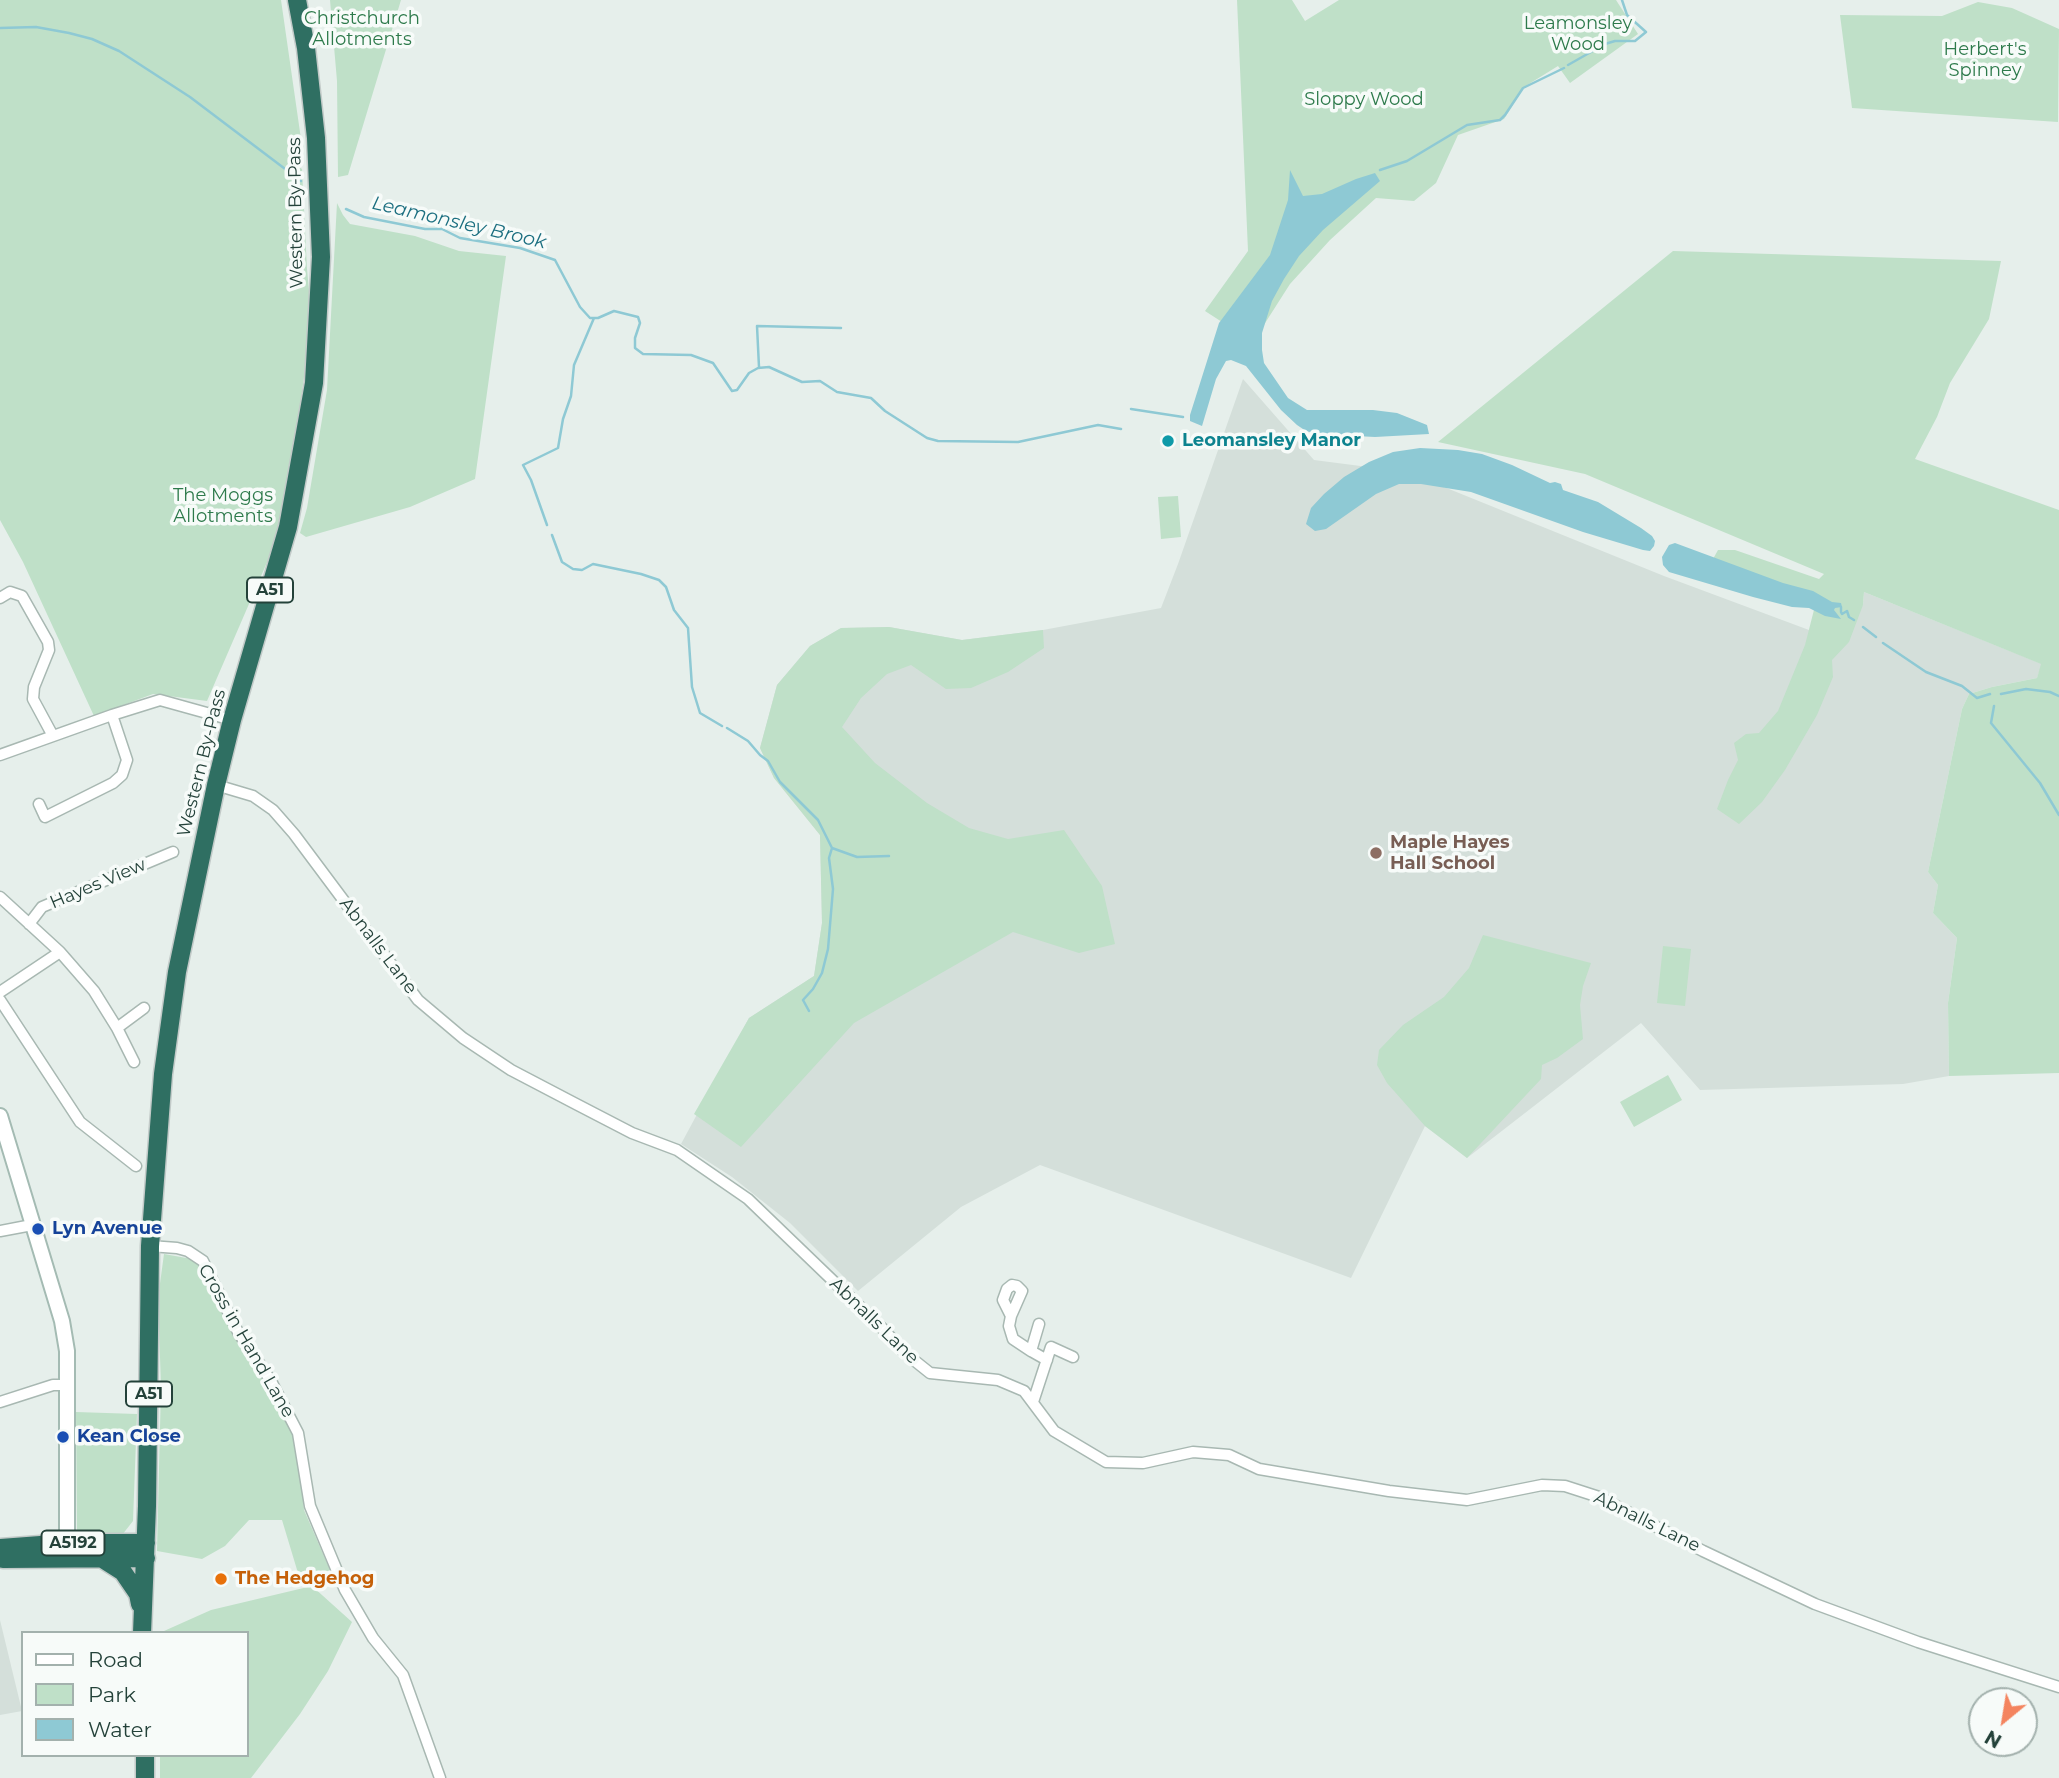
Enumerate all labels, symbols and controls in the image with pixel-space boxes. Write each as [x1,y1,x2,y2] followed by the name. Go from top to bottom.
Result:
[304,8,420,50] park label: Christchurch Allotments
[1524,13,1632,56] park label: Leamonsley Wood
[1944,39,2026,82] park label: Herbert's Spinney
[1304,89,1424,111] park label: Sloppy Wood
[284,137,308,289] street label: Western By-Pass
[370,192,548,254] water label: Leamonsley Brook
[1182,430,1361,452] place label: Leomansley Manor
[1160,433,1176,449] marker: Leomansley Manor
[173,485,273,528] park label: The Moggs Allotments
[247,578,293,603] road number: A51
[173,687,231,839] street label: Western By-Pass
[1390,832,1509,874] place label: Maple Hayes Hall School
[1368,845,1384,861] marker: Maple Hayes Hall School
[47,854,149,914] street label: Hayes View
[335,893,421,999] street label: Abnalls Lane
[52,1218,162,1240] place label: Lyn Avenue
[30,1221,46,1237] marker: Lyn Avenue
[193,1260,299,1422] street label: Cross in Hand Lane
[825,1273,923,1369] street label: Abnalls Lane
[126,1382,172,1406] road number: A51
[77,1426,181,1448] place label: Kean Close
[55,1429,71,1445] marker: Kean Close
[1590,1487,1704,1557] street label: Abnalls Lane
[42,1530,104,1555] road number: A5192
[235,1568,374,1590] place label: The Hedgehog
[213,1571,229,1587] marker: The Hedgehog
[21,1631,248,1757] legend
[88,1647,143,1672] text: Road
[88,1682,136,1707] text: Park
[1968,1687,2038,1757] north arrow
[88,1717,152,1742] text: Water
[1981,1725,2006,1753] text: N

